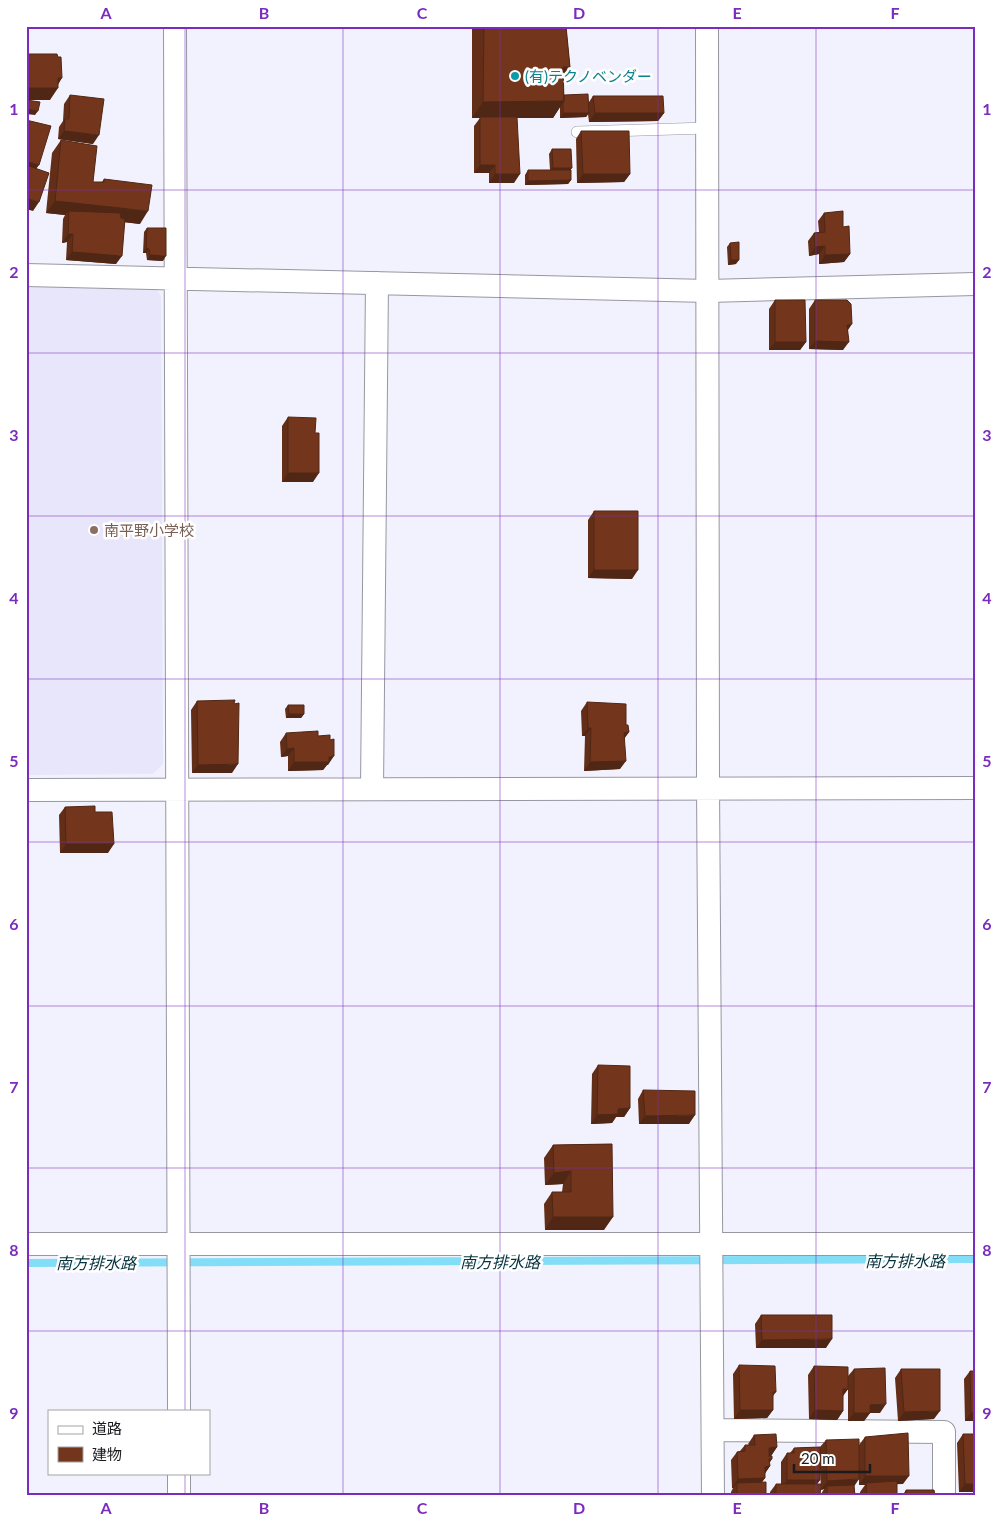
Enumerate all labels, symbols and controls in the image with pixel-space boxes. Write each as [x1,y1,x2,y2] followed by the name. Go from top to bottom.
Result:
[99,3,112,22] text: A
[259,3,269,22] text: B
[417,3,428,22] text: C
[573,3,585,22] text: D
[732,3,742,22] text: E
[890,3,900,22] text: F
[525,67,652,85] place label: (有)テクノベンダー
[509,70,521,82] marker: (有)テクノベンダー
[9,99,19,118] text: 1
[982,99,992,118] text: 1
[9,262,19,281] text: 2
[982,262,992,281] text: 2
[9,425,19,444] text: 3
[982,425,992,444] text: 3
[104,521,194,539] place label: 南平野小学校
[88,524,100,536] marker: 南平野小学校
[9,588,19,607] text: 4
[982,588,992,607] text: 4
[9,751,19,770] text: 5
[982,751,992,770] text: 5
[9,914,19,933] text: 6
[982,914,992,933] text: 6
[9,1077,19,1096] text: 7
[982,1077,992,1096] text: 7
[9,1240,19,1259] text: 8
[982,1240,992,1259] text: 8
[865,1251,947,1270] water label: 南方排水路
[460,1252,542,1271] water label: 南方排水路
[56,1253,138,1272] water label: 南方排水路
[9,1403,19,1422] text: 9
[982,1403,992,1422] text: 9
[48,1410,210,1474] legend
[92,1419,122,1437] text: 道路
[794,1442,870,1474] scale bar
[92,1445,122,1463] text: 建物
[801,1449,835,1467] text: 20 m
[99,1498,112,1517] text: A
[259,1498,269,1517] text: B
[417,1498,428,1517] text: C
[573,1498,585,1517] text: D
[732,1498,742,1517] text: E
[890,1498,900,1517] text: F

